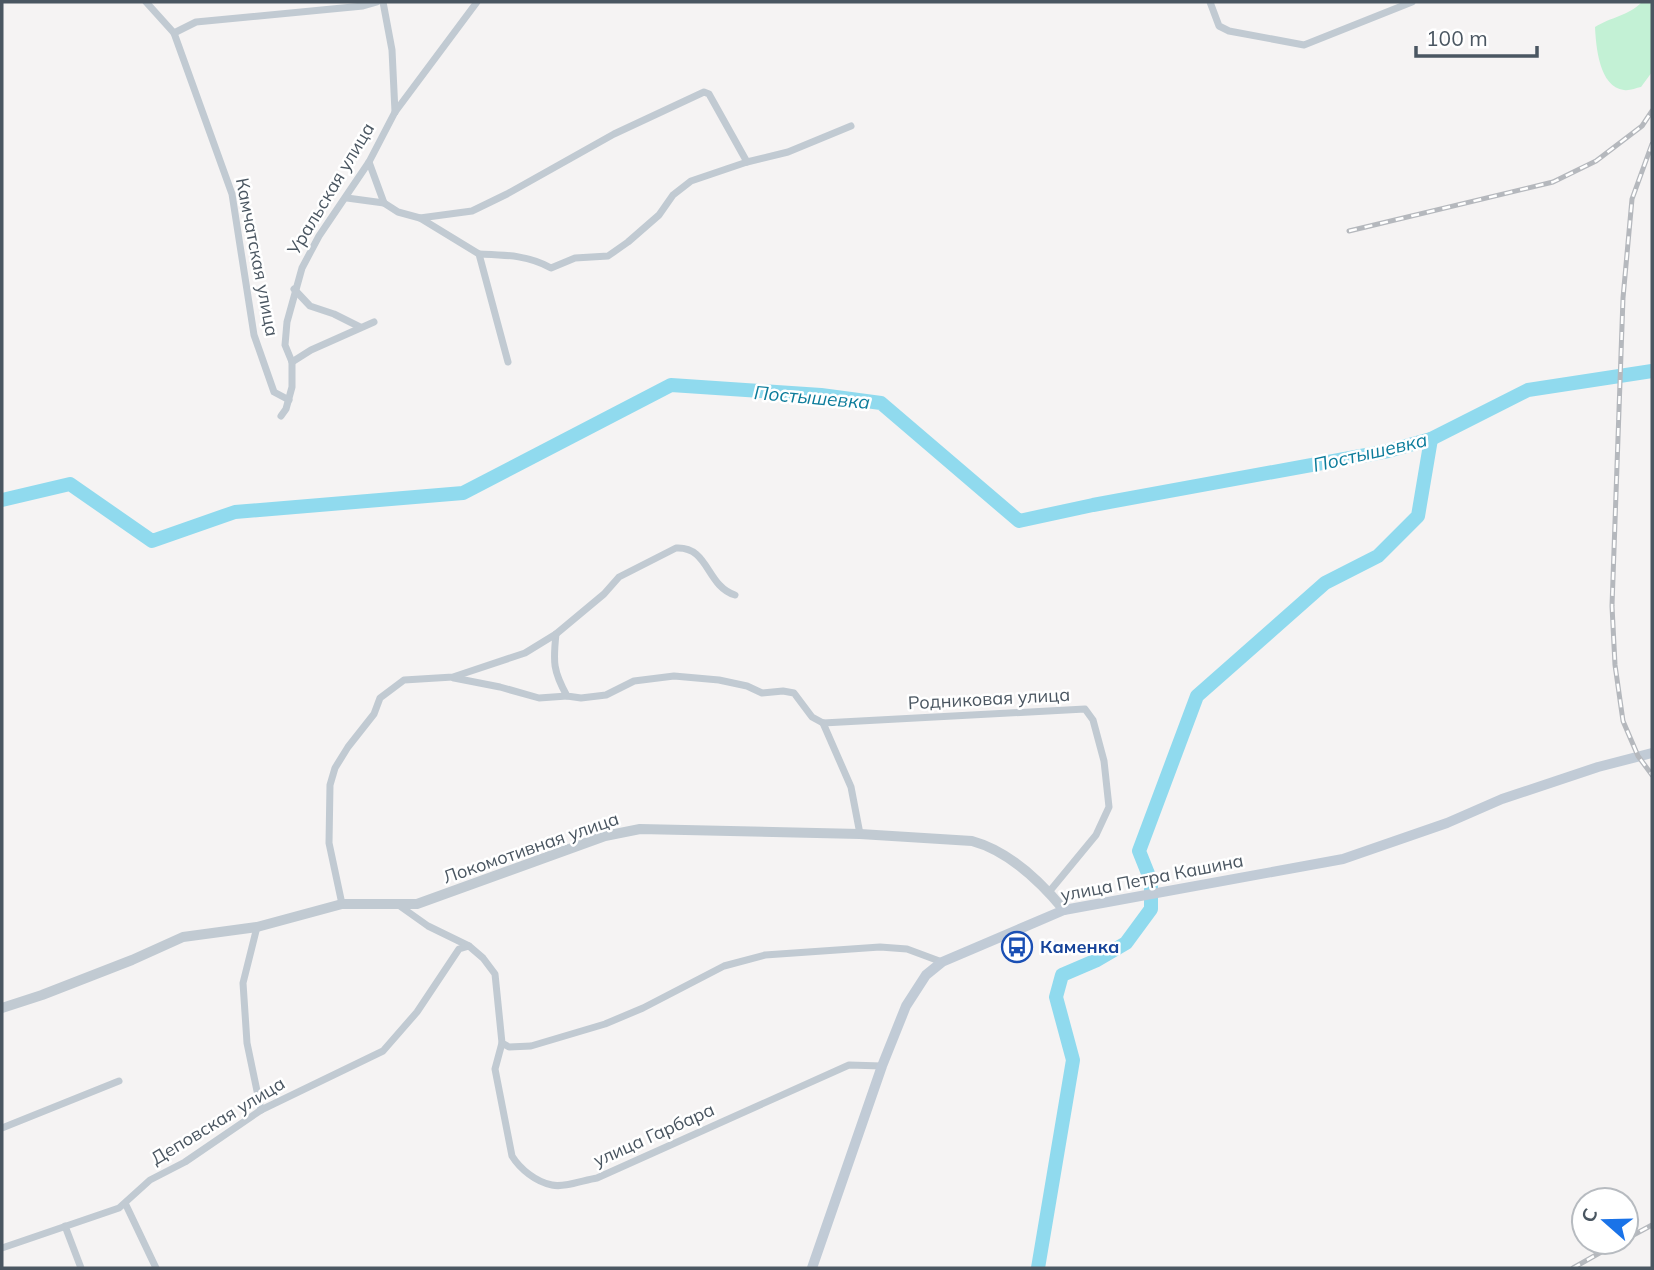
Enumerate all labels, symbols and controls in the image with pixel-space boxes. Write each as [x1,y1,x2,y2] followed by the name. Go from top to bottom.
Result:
[1416,14,1537,58] scale bar
[1426,25,1488,51] text: 100 m
[282,118,379,260] street label: Уральская улица
[231,176,284,338] street label: Камчатская улица
[753,380,871,414] water label: Постышевка
[1311,427,1429,477] water label: Постышевка
[907,683,1071,714] street label: Родниковая улица
[440,807,622,888] street label: Локомотивная улица
[1059,849,1245,907] street label: улица Петра Кашина
[1000,930,1034,964] bus stop icon: Каменка
[1040,935,1119,958] place label: Каменка
[147,1071,289,1170] street label: Деповская улица
[590,1098,718,1172] street label: улица Гарбара
[1570,1186,1640,1256] north arrow
[1576,1205,1603,1225] text: С

